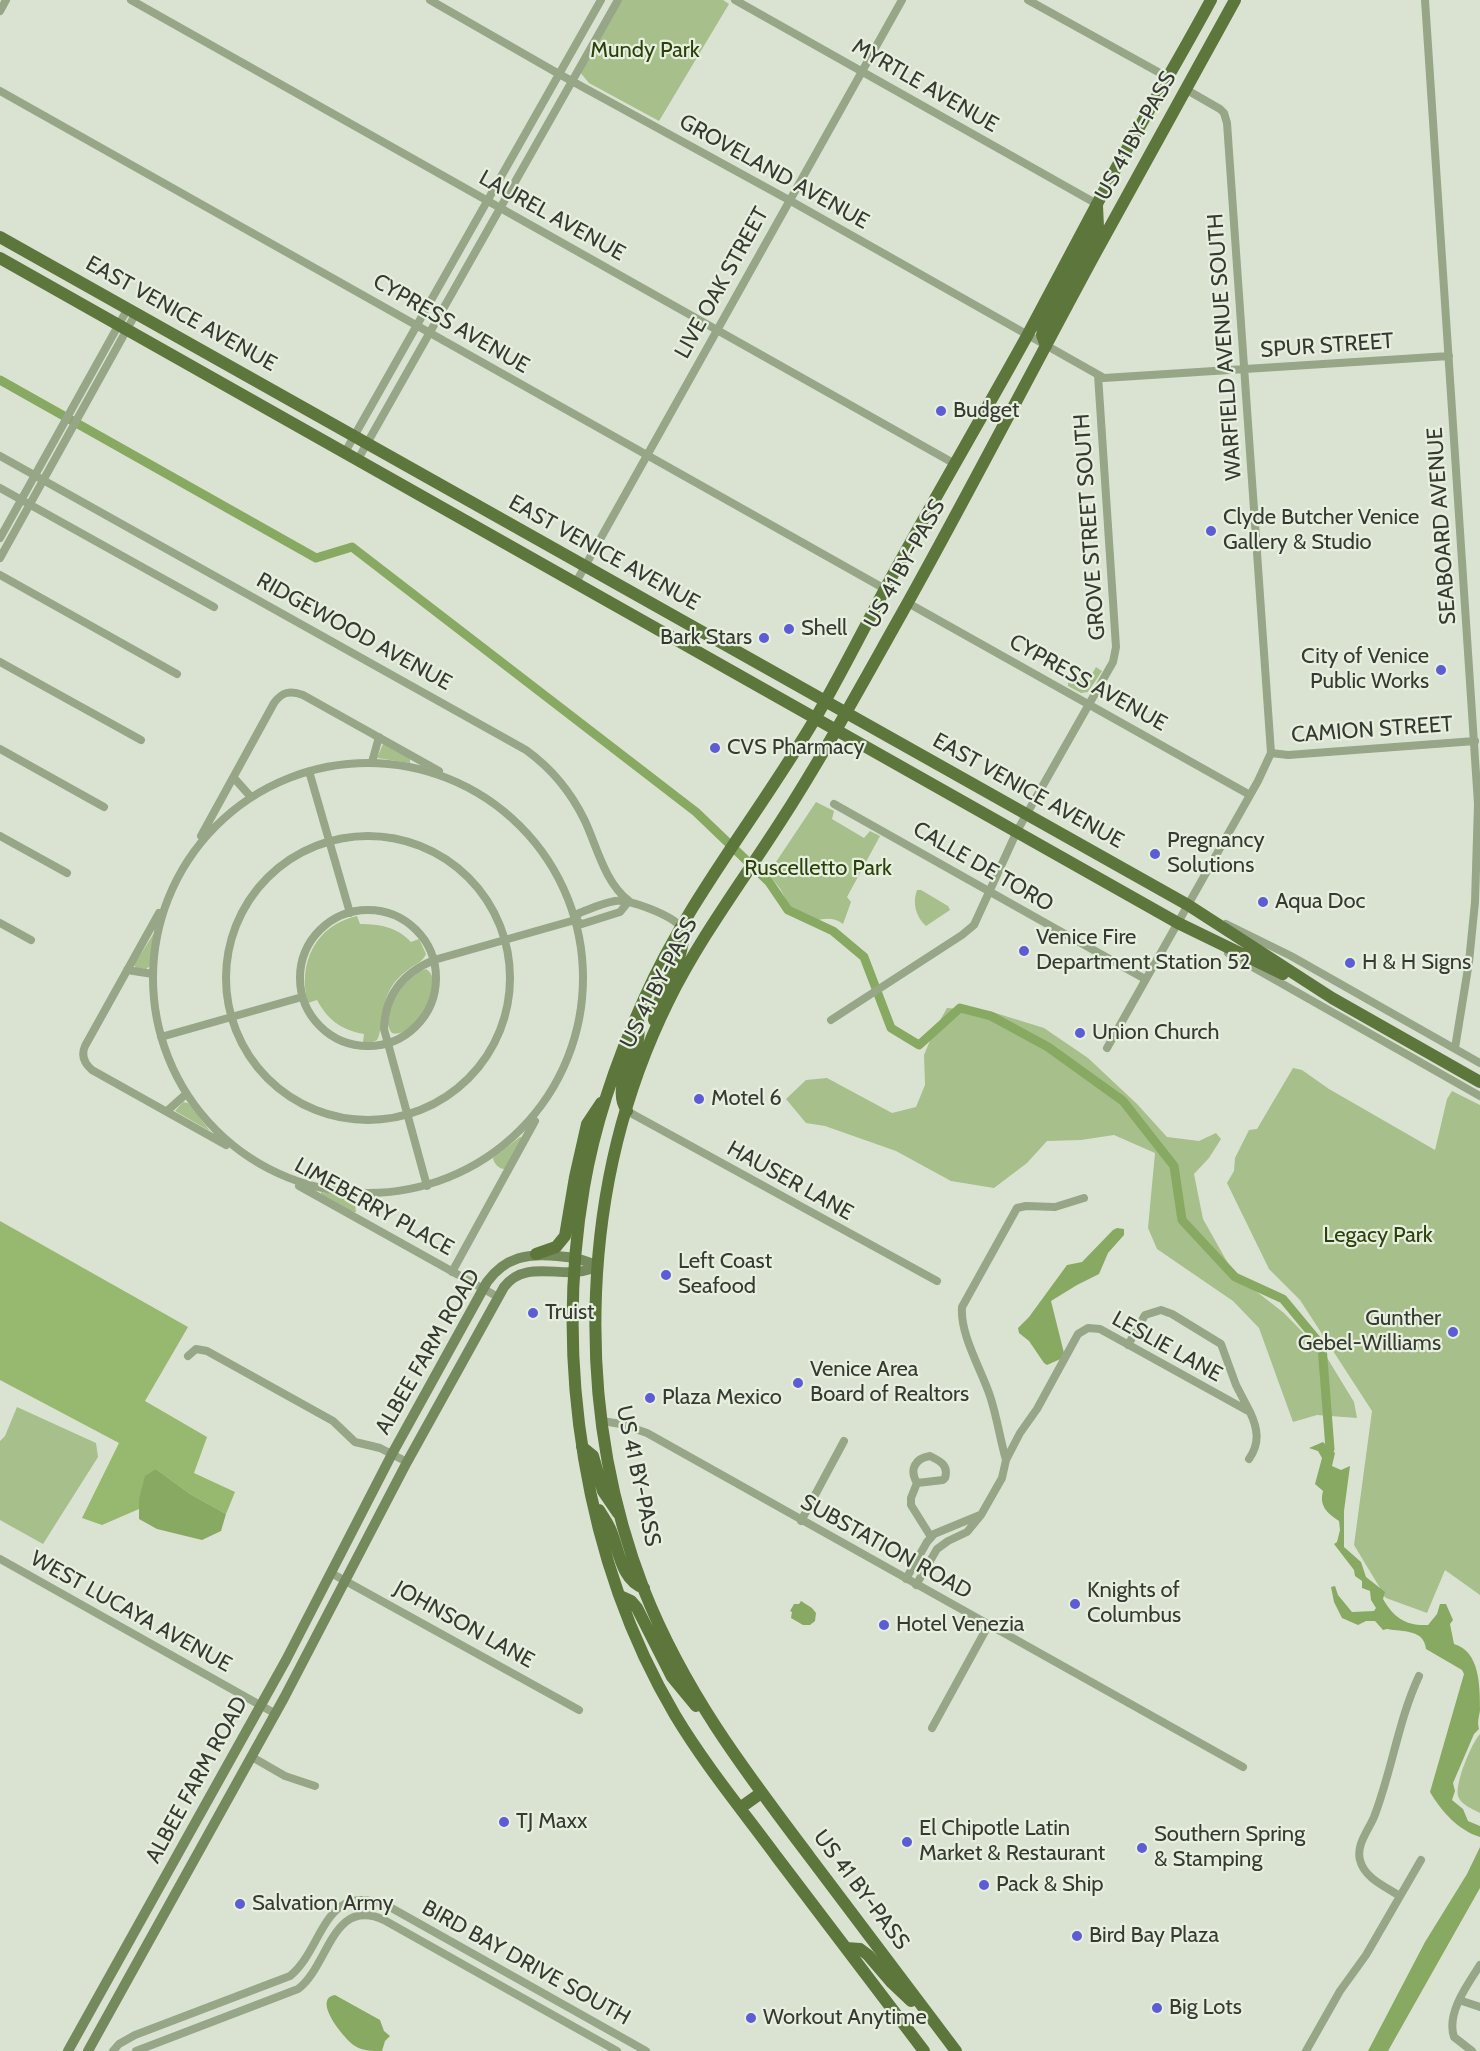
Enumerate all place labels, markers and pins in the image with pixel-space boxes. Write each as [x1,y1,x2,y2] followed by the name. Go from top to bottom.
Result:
[953,398,1019,424] place label: Budget
[934,404,948,418] marker: Budget
[1223,505,1419,556] place label: Clyde Butcher Venice Gallery & Studio
[1204,524,1218,538] marker: Clyde Butcher Venice Gallery & Studio
[801,616,847,642] place label: Shell
[782,622,796,636] marker: Shell
[660,625,752,651] place label: Bark Stars
[757,631,771,645] marker: Bark Stars
[1301,644,1429,696] place label: City of Venice Public Works
[1434,663,1448,677] marker: City of Venice Public Works
[727,735,865,761] place label: CVS Pharmacy
[708,741,722,755] marker: CVS Pharmacy
[1167,828,1265,879] place label: Pregnancy Solutions
[1148,847,1162,861] marker: Pregnancy Solutions
[1275,889,1366,915] place label: Aqua Doc
[1256,895,1270,909] marker: Aqua Doc
[1036,925,1250,976] place label: Venice Fire Department Station 52
[1017,944,1031,958] marker: Venice Fire Department Station 52
[1362,950,1471,976] place label: H & H Signs
[1343,956,1357,970] marker: H & H Signs
[1092,1020,1219,1046] place label: Union Church
[1073,1026,1087,1040] marker: Union Church
[711,1086,782,1112] place label: Motel 6
[692,1092,706,1106] marker: Motel 6
[678,1249,772,1300] place label: Left Coast Seafood
[659,1268,673,1282] marker: Left Coast Seafood
[545,1300,594,1326] place label: Truist
[526,1306,540,1320] marker: Truist
[1298,1306,1441,1358] place label: Gunther Gebel-Williams
[1446,1325,1460,1339] marker: Gunther Gebel-Williams
[810,1357,969,1408] place label: Venice Area Board of Realtors
[791,1376,805,1390] marker: Venice Area Board of Realtors
[662,1385,782,1411] place label: Plaza Mexico
[643,1391,657,1405] marker: Plaza Mexico
[1087,1578,1181,1630] place label: Knights of Columbus
[1068,1597,1082,1611] marker: Knights of Columbus
[896,1612,1024,1638] place label: Hotel Venezia
[877,1618,891,1632] marker: Hotel Venezia
[516,1809,587,1835] place label: TJ Maxx
[497,1815,511,1829] marker: TJ Maxx
[919,1816,1105,1868] place label: El Chipotle Latin Market & Restaurant
[1154,1822,1305,1874] place label: Southern Spring & Stamping
[900,1835,914,1849] marker: El Chipotle Latin Market & Restaurant
[1135,1841,1149,1855] marker: Southern Spring & Stamping
[996,1872,1104,1898] place label: Pack & Ship
[977,1878,991,1892] marker: Pack & Ship
[252,1891,394,1917] place label: Salvation Army
[233,1897,247,1911] marker: Salvation Army
[1089,1923,1219,1949] place label: Bird Bay Plaza
[1070,1929,1084,1943] marker: Bird Bay Plaza
[1169,1995,1242,2021] place label: Big Lots
[1150,2001,1164,2015] marker: Big Lots
[763,2005,927,2031] place label: Workout Anytime
[744,2011,758,2025] marker: Workout Anytime

